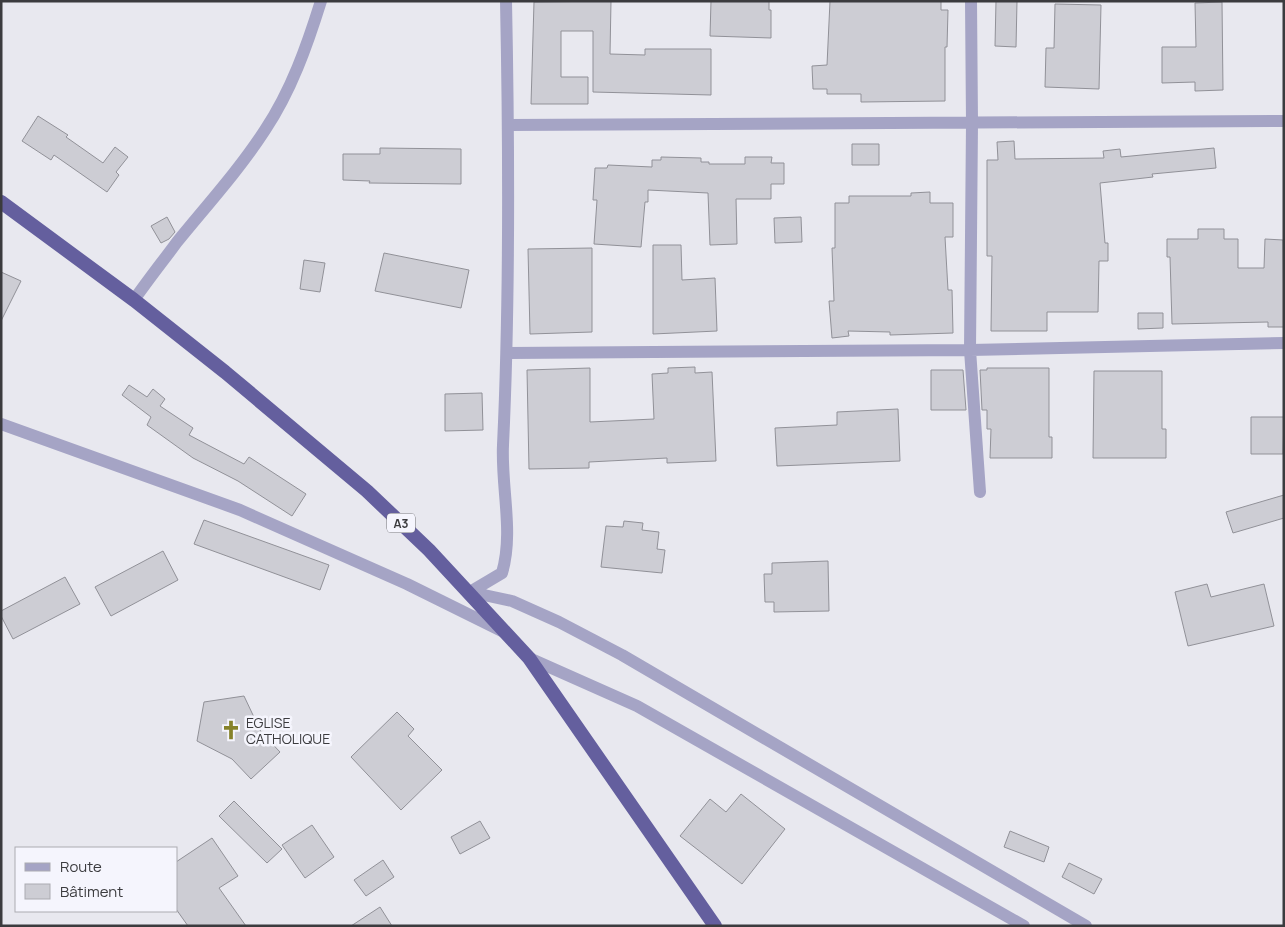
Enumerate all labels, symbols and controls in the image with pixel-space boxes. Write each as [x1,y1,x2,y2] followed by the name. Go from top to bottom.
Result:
[387,514,415,532] road number: A3
[246,713,330,748] place label: EGLISE CATHOLIQUE
[220,719,242,741] church icon: EGLISE CATHOLIQUE
[15,847,178,912] legend
[60,856,102,877] text: Route
[60,881,123,902] text: Bâtiment

